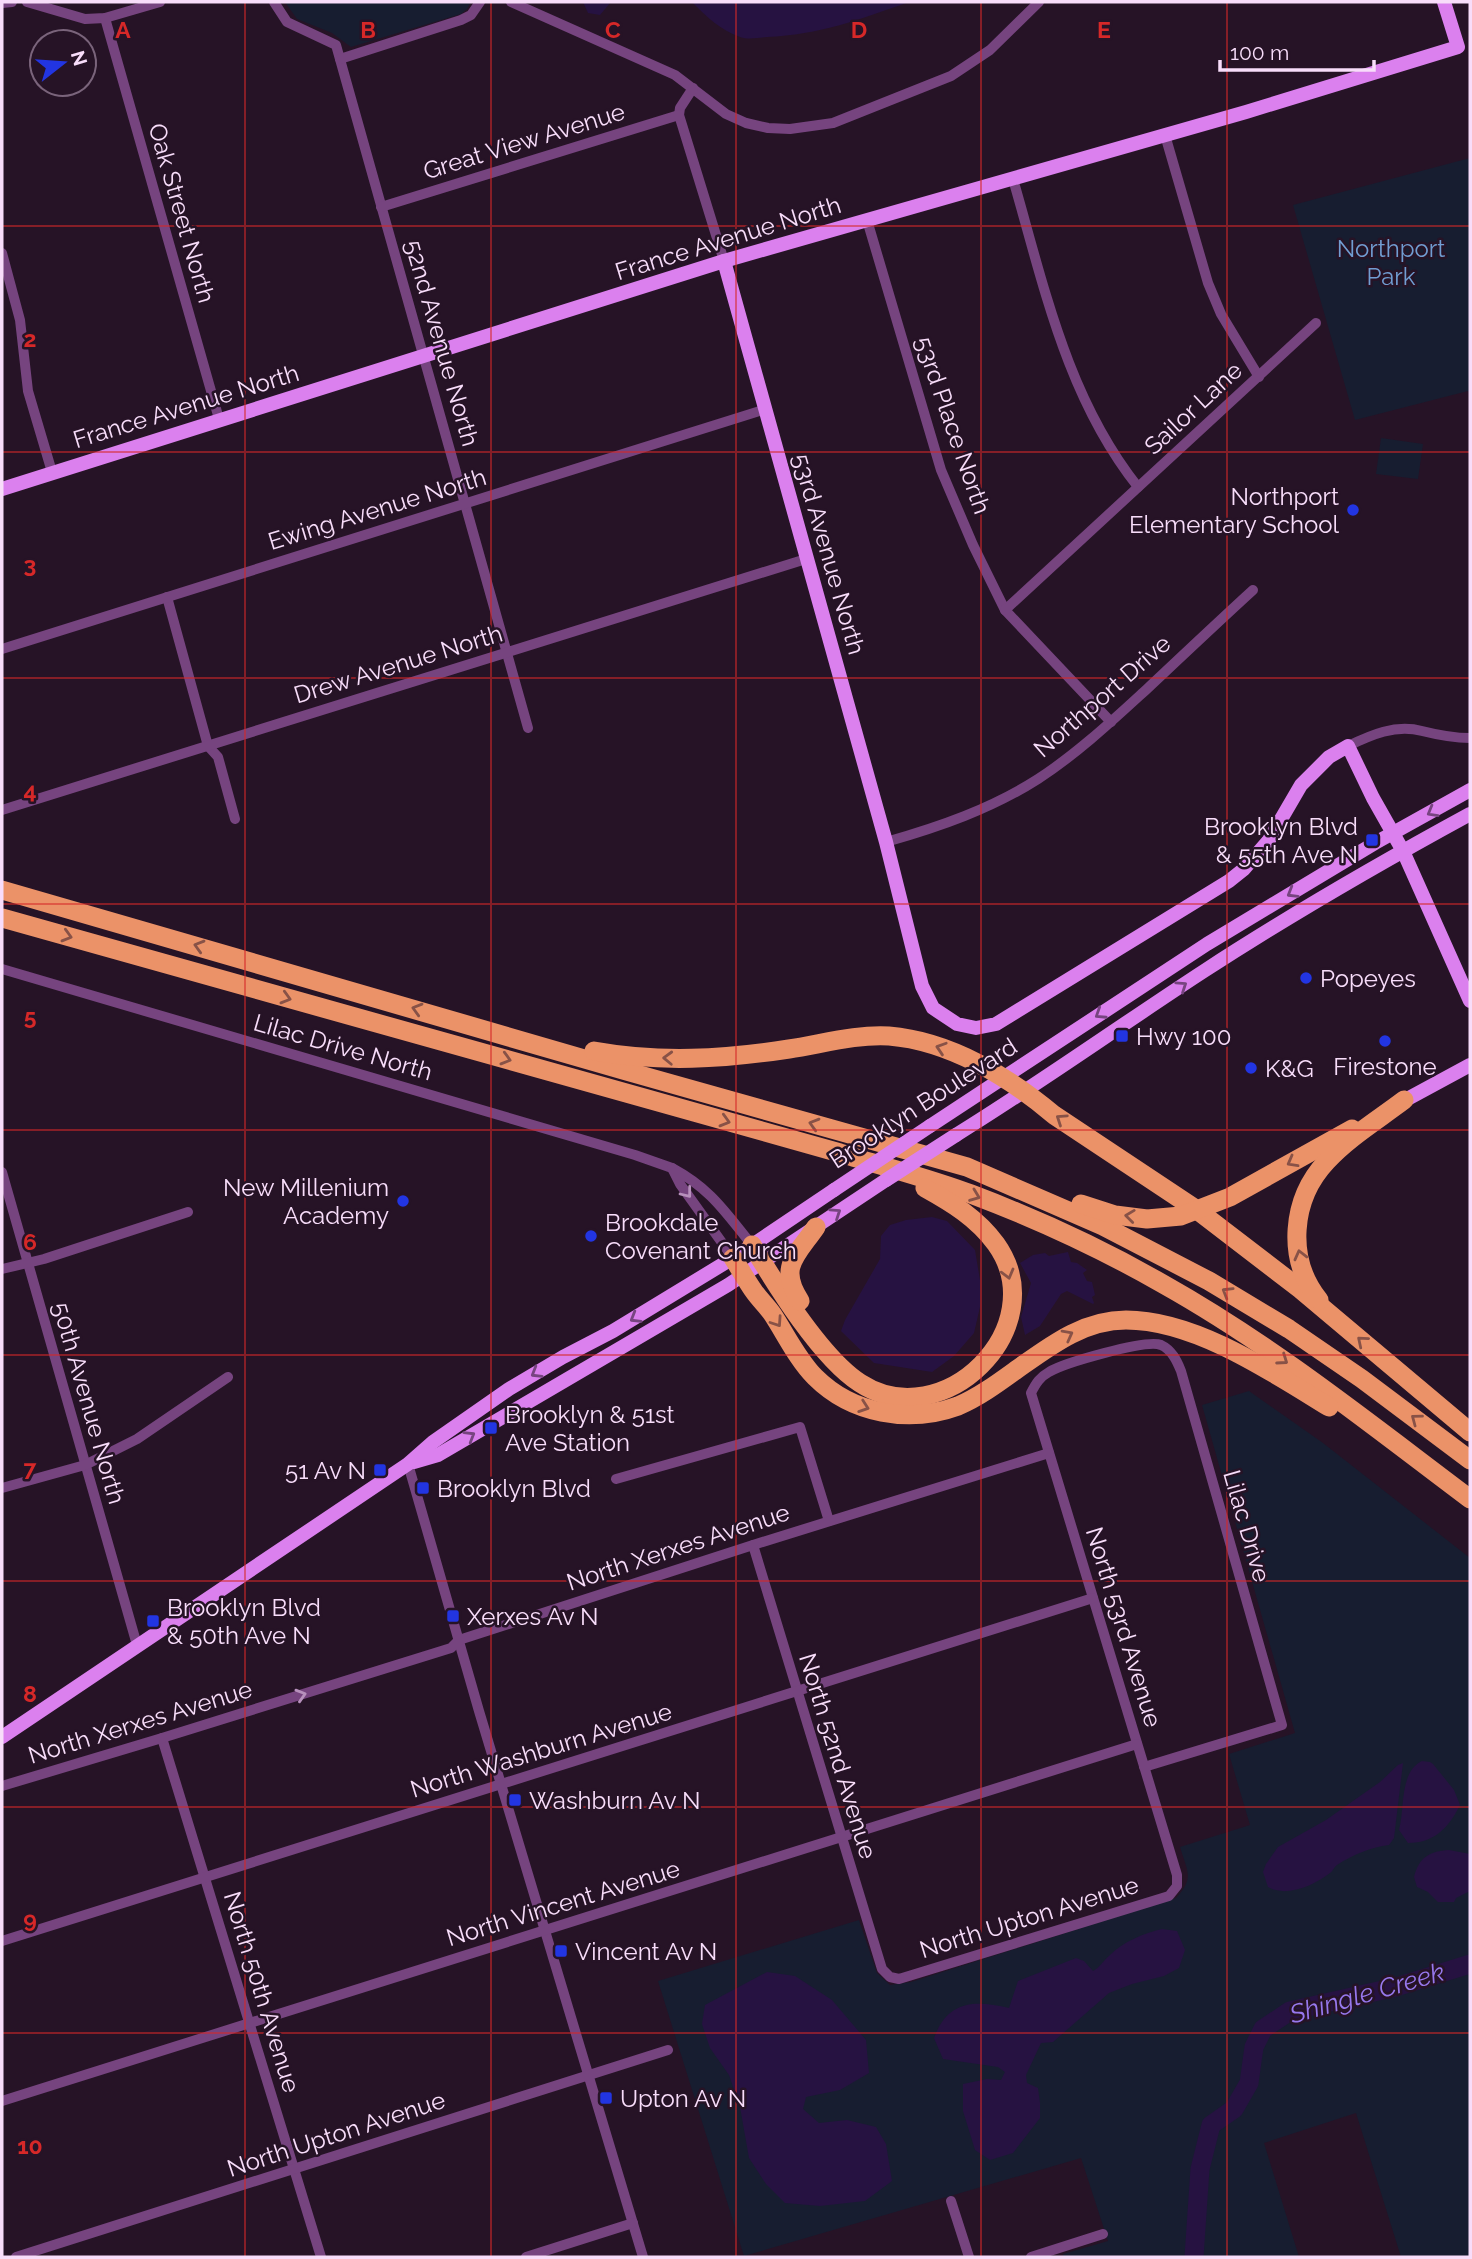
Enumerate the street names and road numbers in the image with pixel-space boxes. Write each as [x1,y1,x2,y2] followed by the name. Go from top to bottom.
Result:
[420,97,628,185] street label: Great View Avenue
[142,120,222,306] street label: Oak Street North
[612,190,844,286] street label: France Avenue North
[399,236,485,450] street label: 52nd Avenue North
[909,332,997,518] street label: 53rd Place North
[1138,356,1248,460] street label: Sailor Lane
[70,358,302,454] street label: France Avenue North
[786,450,872,658] street label: 53rd Avenue North
[264,462,490,556] street label: Ewing Avenue North
[290,618,506,710] street label: Drew Avenue North
[1028,629,1176,763] street label: Northport Drive
[250,1008,436,1086] street label: Lilac Drive North
[824,1031,1022,1175] street label: Brooklyn Boulevard
[46,1299,132,1507] street label: 50th Avenue North
[1217,1467,1277,1585] street label: Lilac Drive
[563,1497,793,1597] street label: North Xerxes Avenue
[1080,1523,1168,1731] street label: North 53rd Avenue
[793,1650,883,1862] street label: North 52nd Avenue
[25,1674,255,1770] street label: North Xerxes Avenue
[407,1696,675,1804] street label: North Washburn Avenue
[443,1854,683,1952] street label: North Vincent Avenue
[916,1870,1142,1964] street label: North Upton Avenue
[218,1888,306,2096] street label: North 50th Avenue
[223,2085,449,2183] street label: North Upton Avenue

